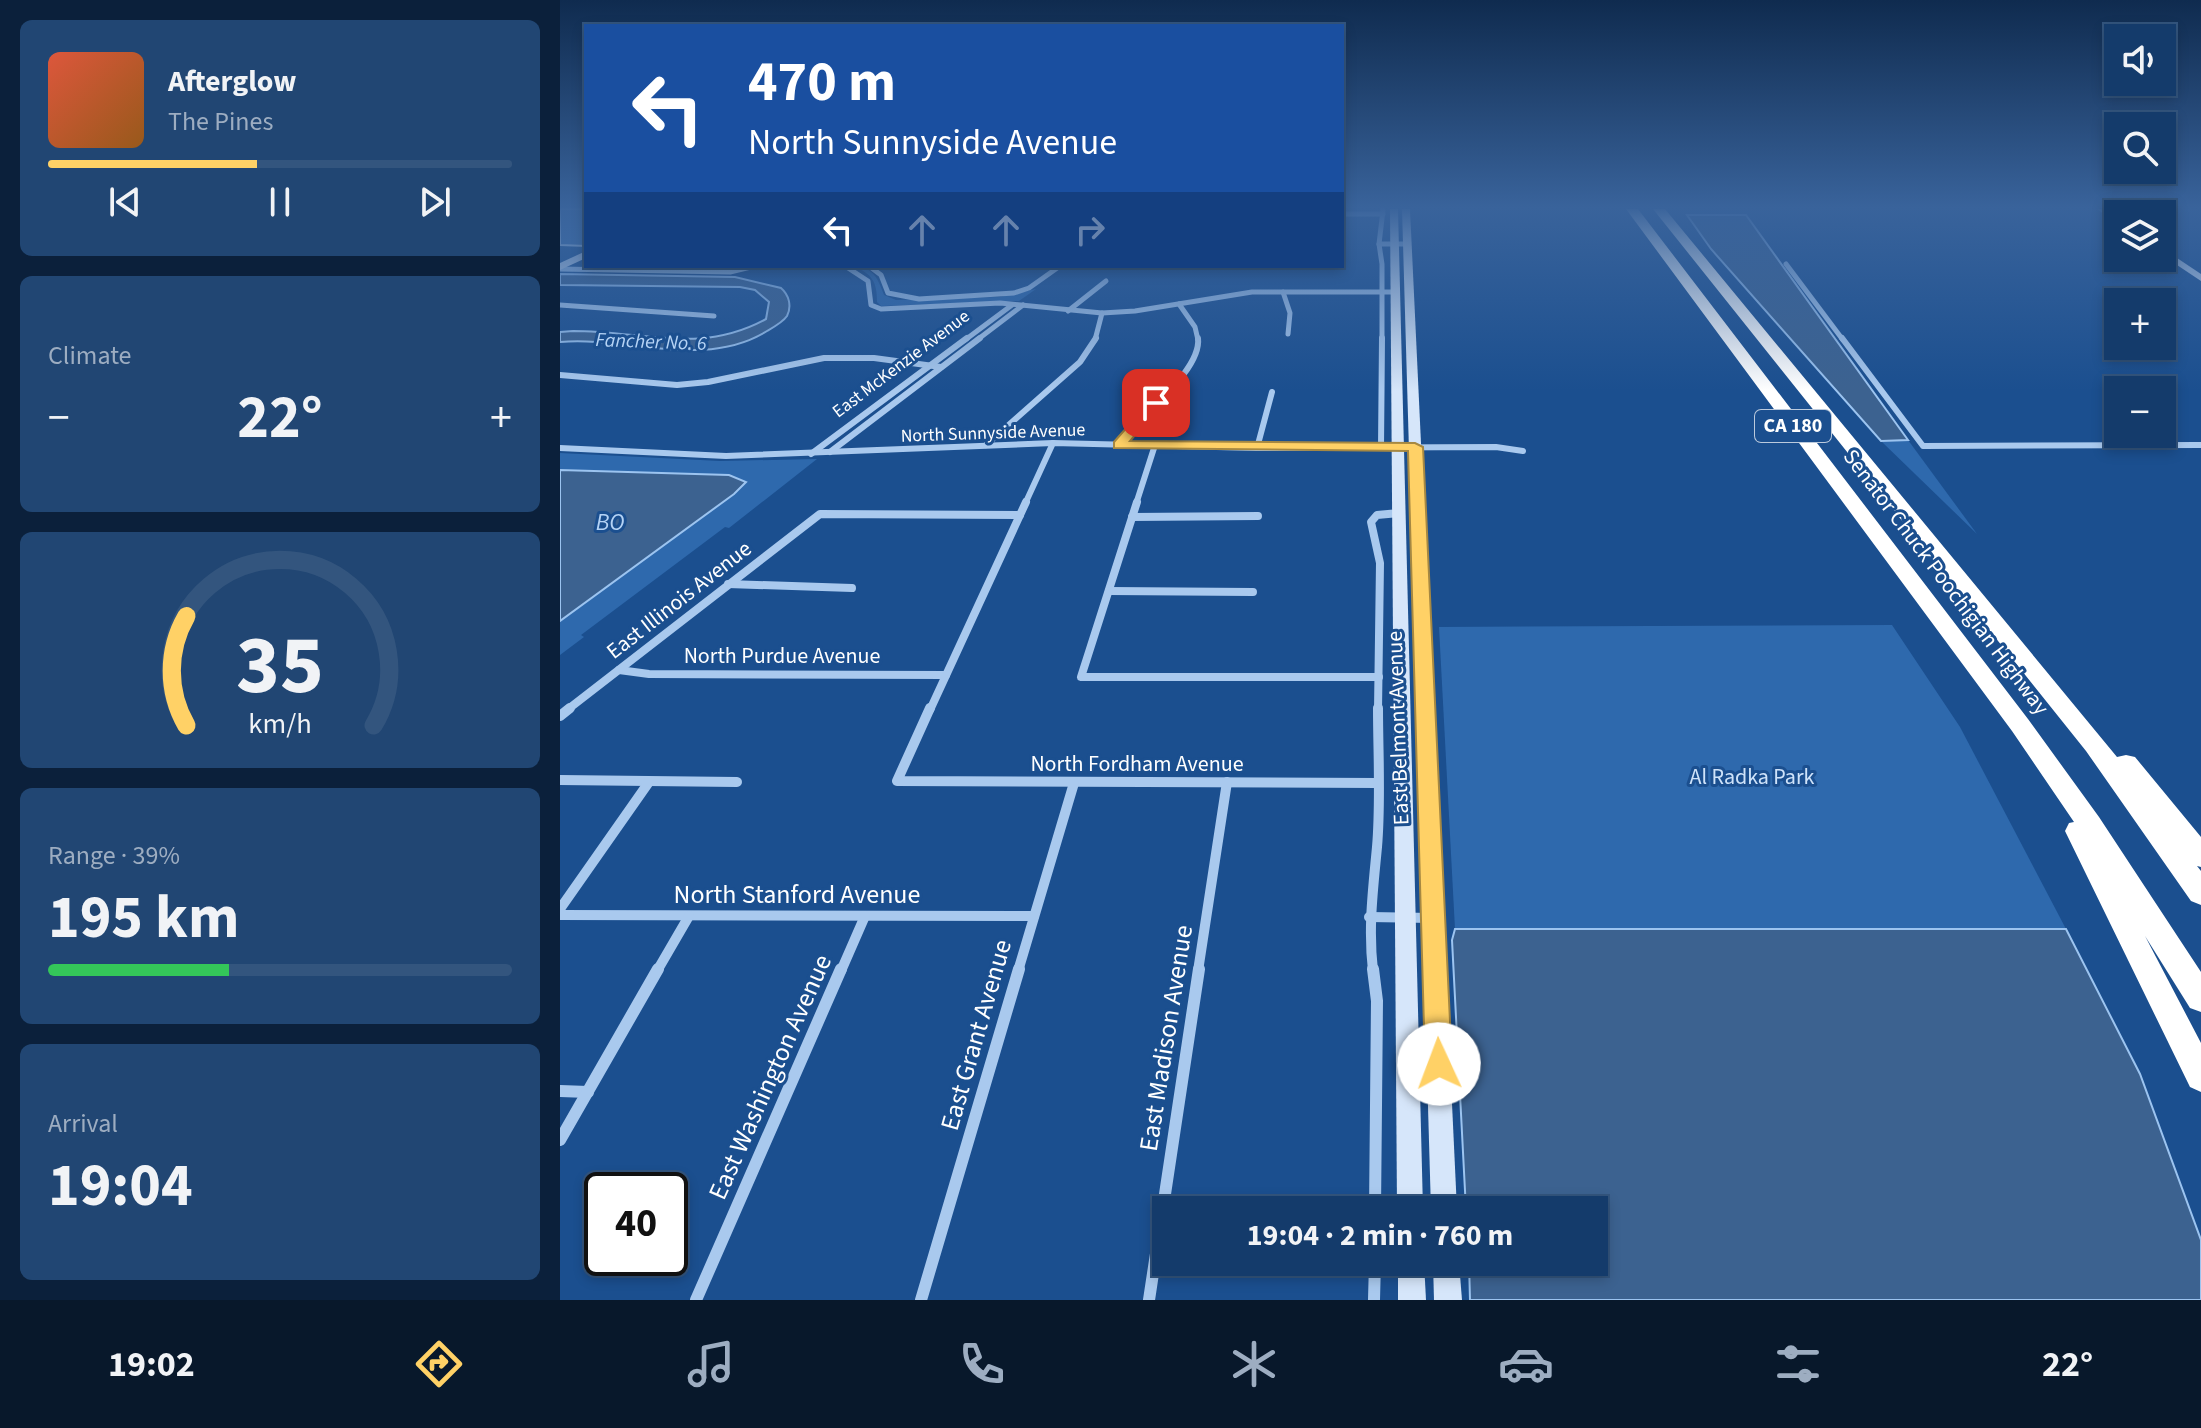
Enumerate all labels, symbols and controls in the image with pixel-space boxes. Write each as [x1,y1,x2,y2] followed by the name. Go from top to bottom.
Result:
[2104,24,2176,448] map controls
[2104,24,2176,96] button: sound
[748,43,896,122] text: 470 m
[616,56,720,160] icon: left
[168,60,296,103] text: Afterglow
[168,103,273,140] text: The Pines
[2104,112,2176,184] button: search
[748,117,1117,168] text: North Sunnyside Avenue
[103,180,147,224] icon: previous
[258,180,302,224] icon: pause
[413,180,457,224] icon: next
[2104,200,2176,272] button: layers
[816,208,860,252] icon: left
[900,208,944,252] icon: ahead
[984,208,1028,252] icon: ahead
[1068,208,1112,252] icon: right
[2104,288,2176,360] button: +
[827,304,975,424] street label: East McKenzie Avenue
[595,326,707,358] water label: Fancher No. 6
[48,337,132,374] text: Climate
[1122,369,1190,437] pin
[237,376,323,461] text: 22°
[2104,376,2176,448] button: −
[1134,381,1178,425] icon: arrive
[48,387,70,450] text: −
[490,387,512,450] text: +
[1755,410,1831,442] road number: CA 180
[900,417,1086,449] street label: North Sunnyside Avenue
[1835,442,2057,722] street label: Senator Chuck Poochigian Highway
[596,505,624,540] water label: BO
[600,533,758,667] street label: East Illinois Avenue
[236,607,324,725] text: 35
[1379,630,1417,826] street label: East Belmont Avenue
[684,640,880,672] street label: North Purdue Avenue
[248,704,312,744] text: km/h
[1030,748,1244,780] street label: North Fordham Avenue
[1690,761,1815,793] park label: Al Radka Park
[48,837,180,874] text: Range · 39%
[48,876,239,961] text: 195 km
[674,876,920,913] street label: North Stanford Avenue
[1130,922,1202,1154] street label: East Madison Avenue
[931,935,1021,1135] street label: East Grant Avenue
[699,948,841,1206] street label: East Washington Avenue
[1397,1022,1481,1106] position arrow
[48,1105,118,1142] text: Arrival
[48,1144,193,1229] text: 19:04
[584,1172,688,1276] speed limit sign: 40
[1247,1214,1513,1257] text: 19:04 · 2 min · 760 m
[411,1336,467,1392] icon: directions
[683,1336,739,1392] icon: music
[954,1336,1010,1392] icon: phone
[1226,1336,1282,1392] icon: climate
[1498,1336,1554,1392] icon: car
[1770,1336,1826,1392] icon: filters
[108,1339,195,1390] text: 19:02
[2042,1339,2093,1390] text: 22°

